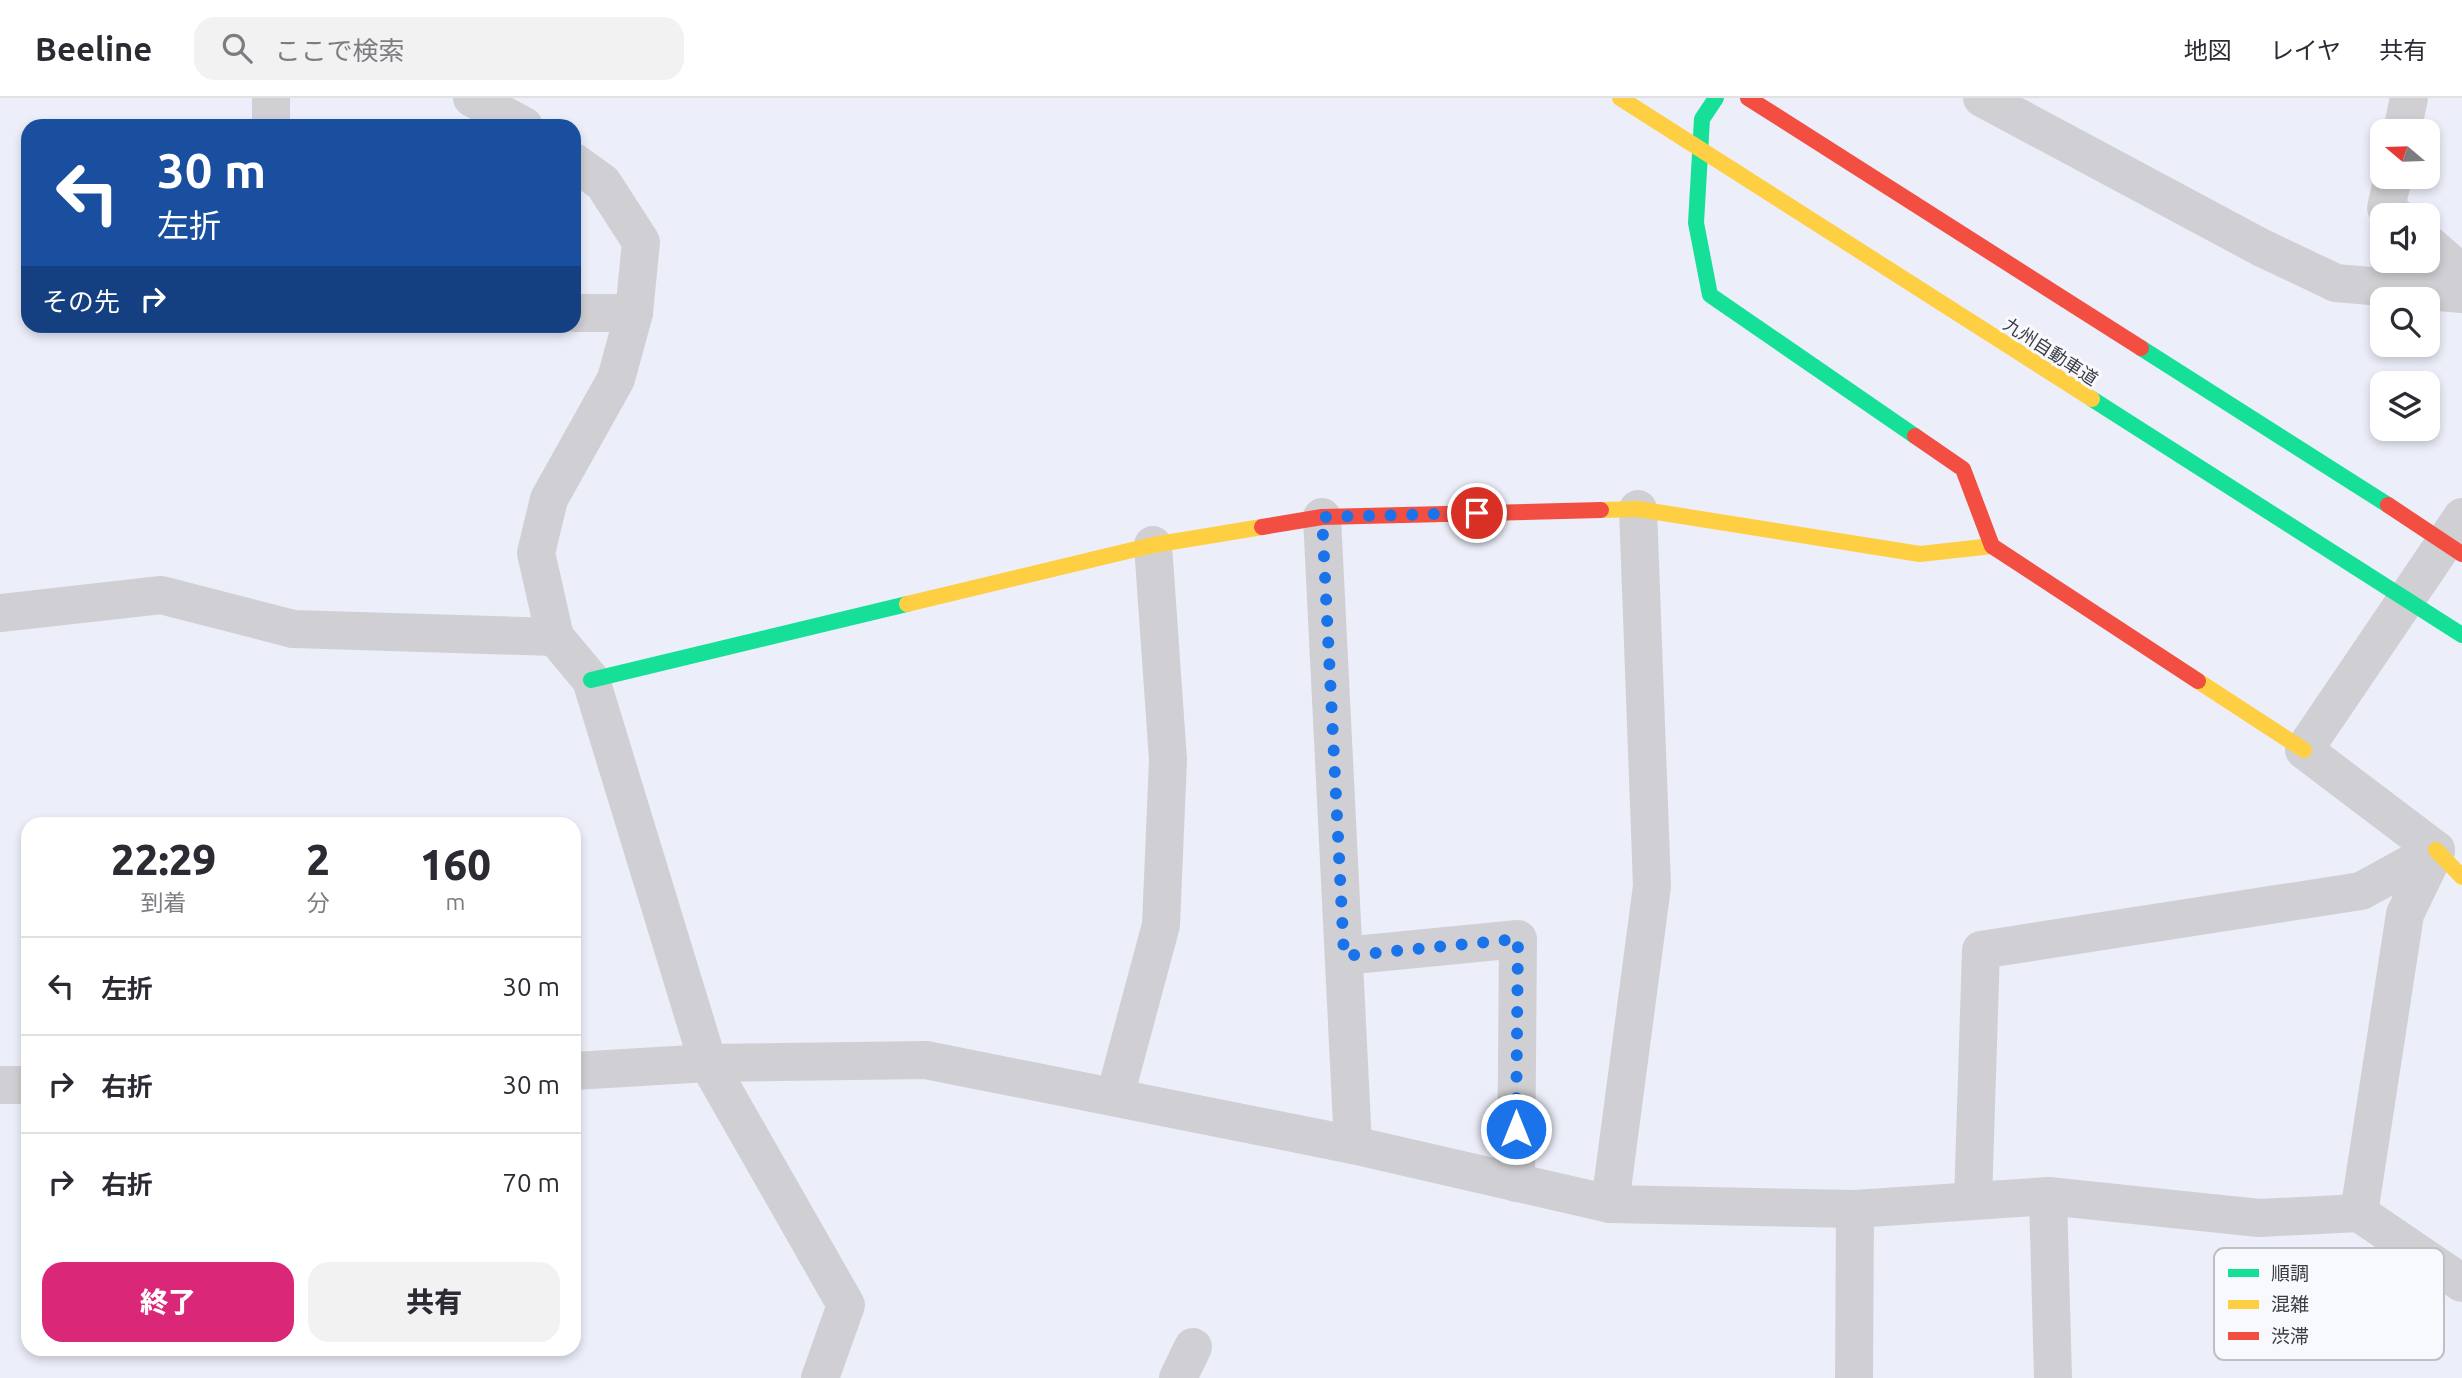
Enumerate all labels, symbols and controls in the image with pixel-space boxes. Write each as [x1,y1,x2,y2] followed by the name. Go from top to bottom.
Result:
[194,17,684,80] search box
[218,29,256,67] icon: search
[35,30,152,67] text: Beeline
[274,36,404,65] text: ここで検索
[2184,37,2232,64] text: 地図
[2270,37,2341,64] text: レイヤ
[2379,37,2427,64] text: 共有
[2370,119,2440,189] north arrow
[2370,119,2440,441] map controls
[157,142,266,197] text: 30 m
[42,147,133,238] icon: left
[2370,203,2440,273] button: sound
[157,207,221,243] text: 左折
[134,280,172,318] icon: right
[42,287,120,316] text: その先
[2370,287,2440,357] button: search
[2000,313,2102,389] street label: 九州自動車道
[2370,371,2440,441] button: layers
[1447,483,1507,543] pin
[1458,494,1496,532] icon: arrive
[111,836,216,883] text: 22:29
[306,836,330,883] text: 2
[420,841,491,888] text: 160
[446,889,465,914] text: m
[141,890,187,915] text: 到着
[307,890,330,915] text: 分
[42,967,80,1005] icon: left
[502,972,560,1001] text: 30 m
[101,974,153,1003] text: 左折
[42,1065,80,1103] icon: right
[502,1070,560,1099] text: 30 m
[101,1072,153,1101] text: 右折
[1479,1092,1553,1166] position arrow
[42,1163,80,1201] icon: right
[502,1168,560,1197] text: 70 m
[101,1170,153,1199] text: 右折
[2214,1248,2444,1360] legend
[42,1262,294,1342] button: 終了
[308,1262,560,1342] button: 共有
[2271,1262,2309,1284] text: 順調
[2271,1293,2309,1315] text: 混雑
[2271,1325,2309,1347] text: 渋滞

